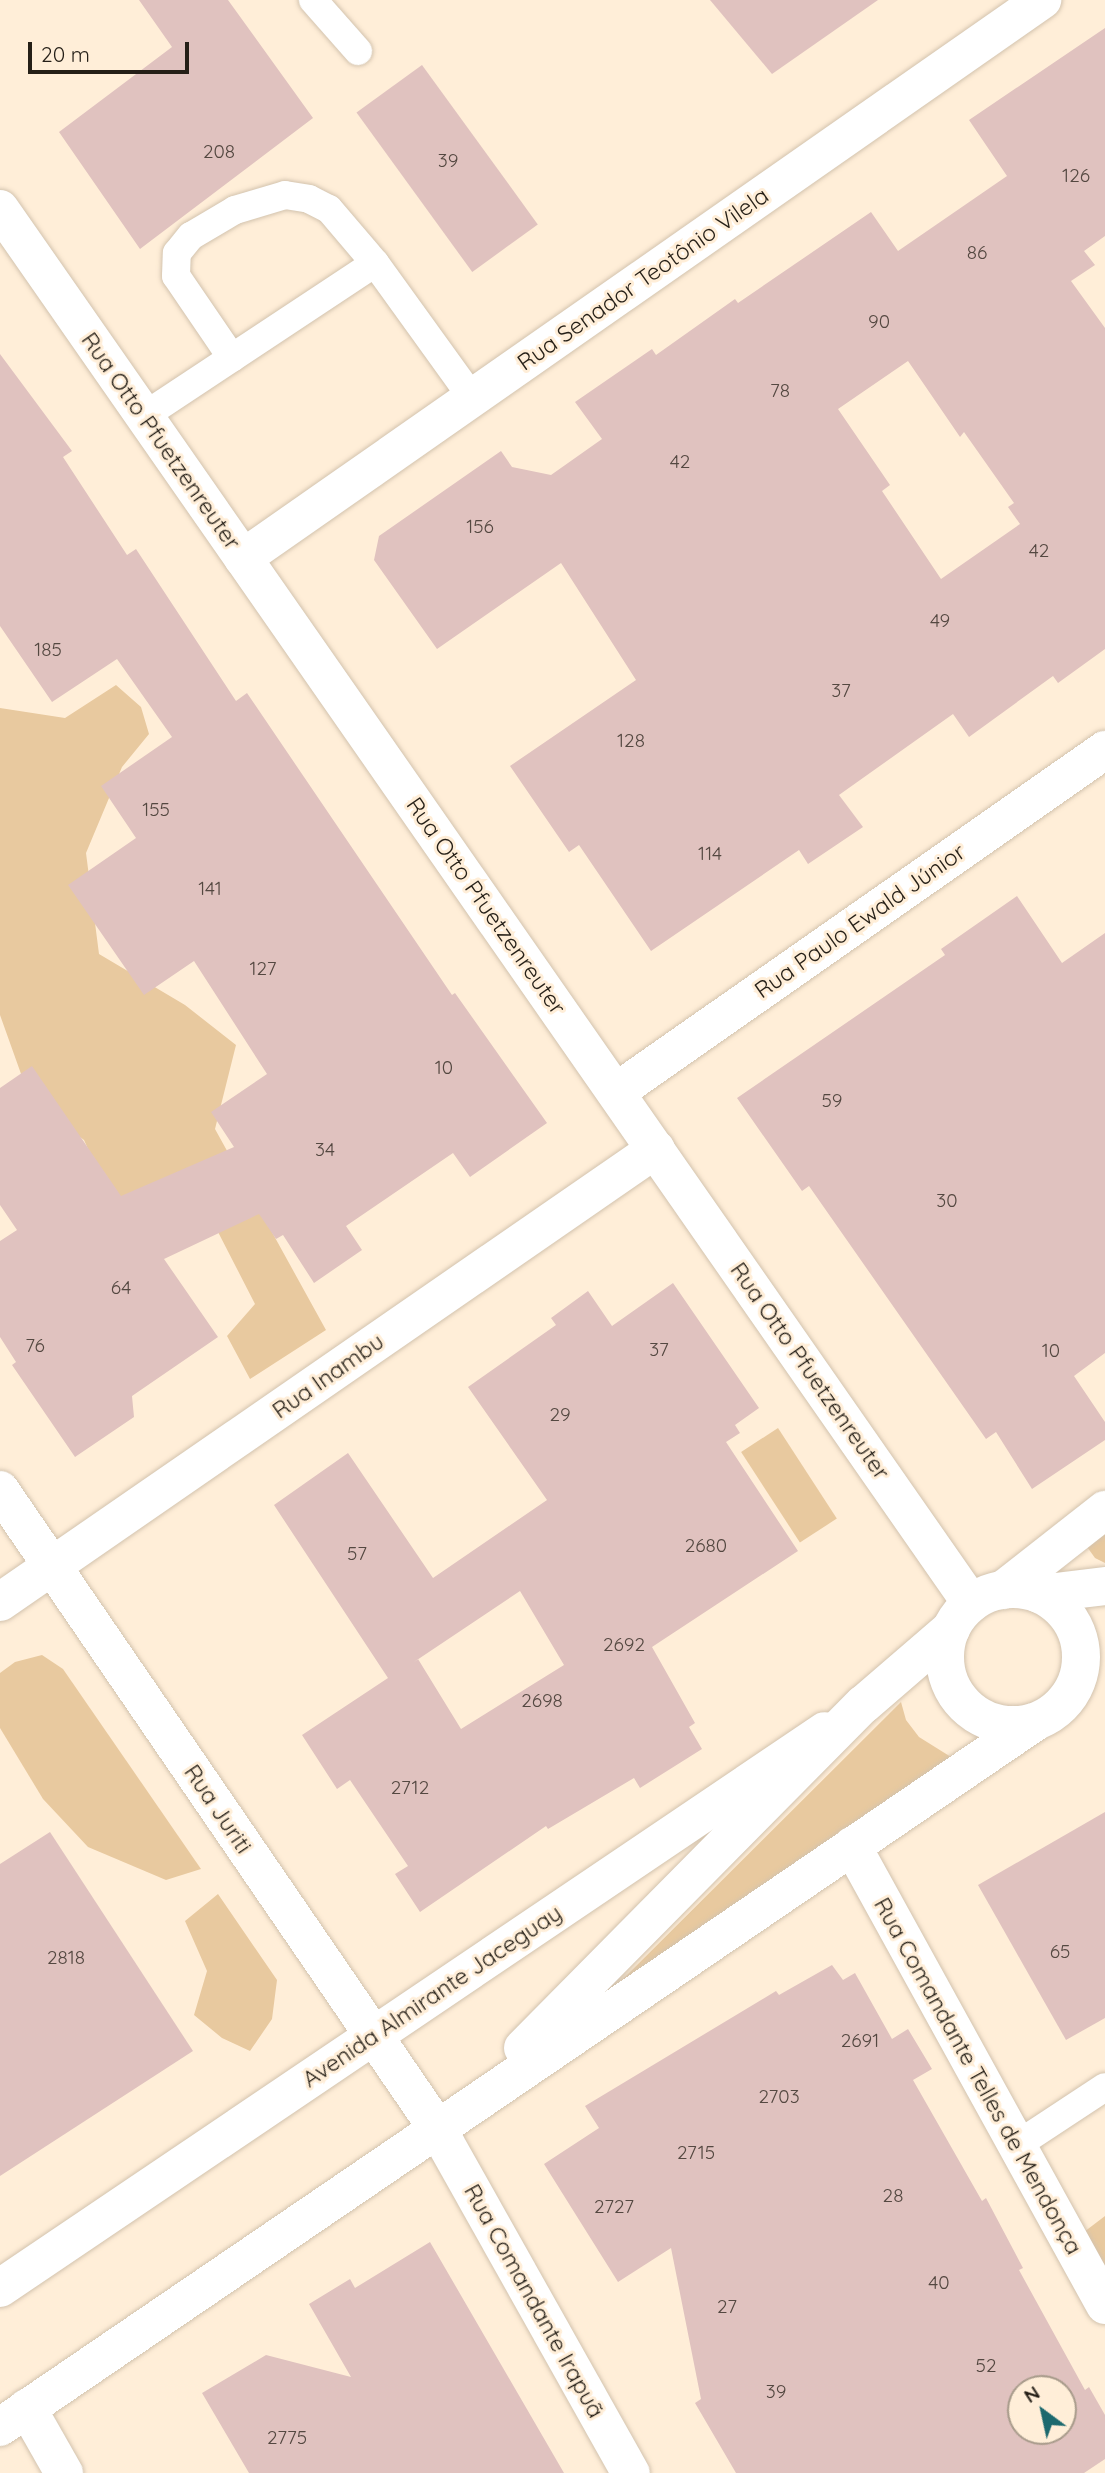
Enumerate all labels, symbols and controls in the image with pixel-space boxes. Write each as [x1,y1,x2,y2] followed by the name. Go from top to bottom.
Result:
[32,28,192,72] scale bar
[41,41,90,67] text: 20 m
[203,141,235,163] house number: 208
[438,150,458,172] house number: 39
[1062,165,1090,187] house number: 126
[512,182,774,376] street label: Rua Senador Teotônio Vilela
[967,242,987,264] house number: 86
[868,311,890,333] house number: 90
[75,327,247,555] street label: Rua Otto Pfuetzenreuter
[770,380,790,402] house number: 78
[670,451,690,473] house number: 42
[466,516,494,538] house number: 156
[1029,540,1049,562] house number: 42
[930,610,950,632] house number: 49
[34,639,62,661] house number: 185
[831,680,851,702] house number: 37
[617,730,645,752] house number: 128
[400,792,572,1020] street label: Rua Otto Pfuetzenreuter
[142,799,170,821] house number: 155
[749,838,971,1004] street label: Rua Paulo Ewald Júnior
[698,843,722,865] house number: 114
[198,878,222,900] house number: 141
[250,958,276,980] house number: 127
[435,1057,453,1079] house number: 10
[822,1090,842,1112] house number: 59
[315,1139,335,1161] house number: 34
[936,1190,958,1212] house number: 30
[724,1257,896,1485] street label: Rua Otto Pfuetzenreuter
[111,1277,131,1299] house number: 64
[267,1328,389,1424] street label: Rua Inambu
[25,1335,45,1357] house number: 76
[649,1339,669,1361] house number: 37
[1042,1340,1060,1362] house number: 10
[549,1404,571,1426] house number: 29
[685,1535,727,1557] house number: 2680
[347,1543,367,1565] house number: 57
[603,1634,645,1656] house number: 2692
[521,1690,563,1712] house number: 2698
[178,1759,258,1859] street label: Rua Juriti
[391,1777,429,1799] house number: 2712
[868,1893,1088,2259] street label: Rua Comandante Telles de Mendonça
[297,1899,567,2093] street label: Avenida Almirante Jaceguay
[1050,1941,1070,1963] house number: 65
[47,1947,85,1969] house number: 2818
[841,2030,879,2052] house number: 2691
[758,2086,800,2108] house number: 2703
[677,2142,715,2164] house number: 2715
[458,2179,610,2423] street label: Rua Comandante Irapuã
[883,2185,903,2207] house number: 28
[594,2196,634,2218] house number: 2727
[928,2272,950,2294] house number: 40
[717,2296,737,2318] house number: 27
[976,2355,996,2377] house number: 52
[1007,2375,1077,2445] north arrow
[1019,2380,1044,2408] text: N
[766,2381,786,2403] house number: 39
[267,2427,307,2449] house number: 2775

